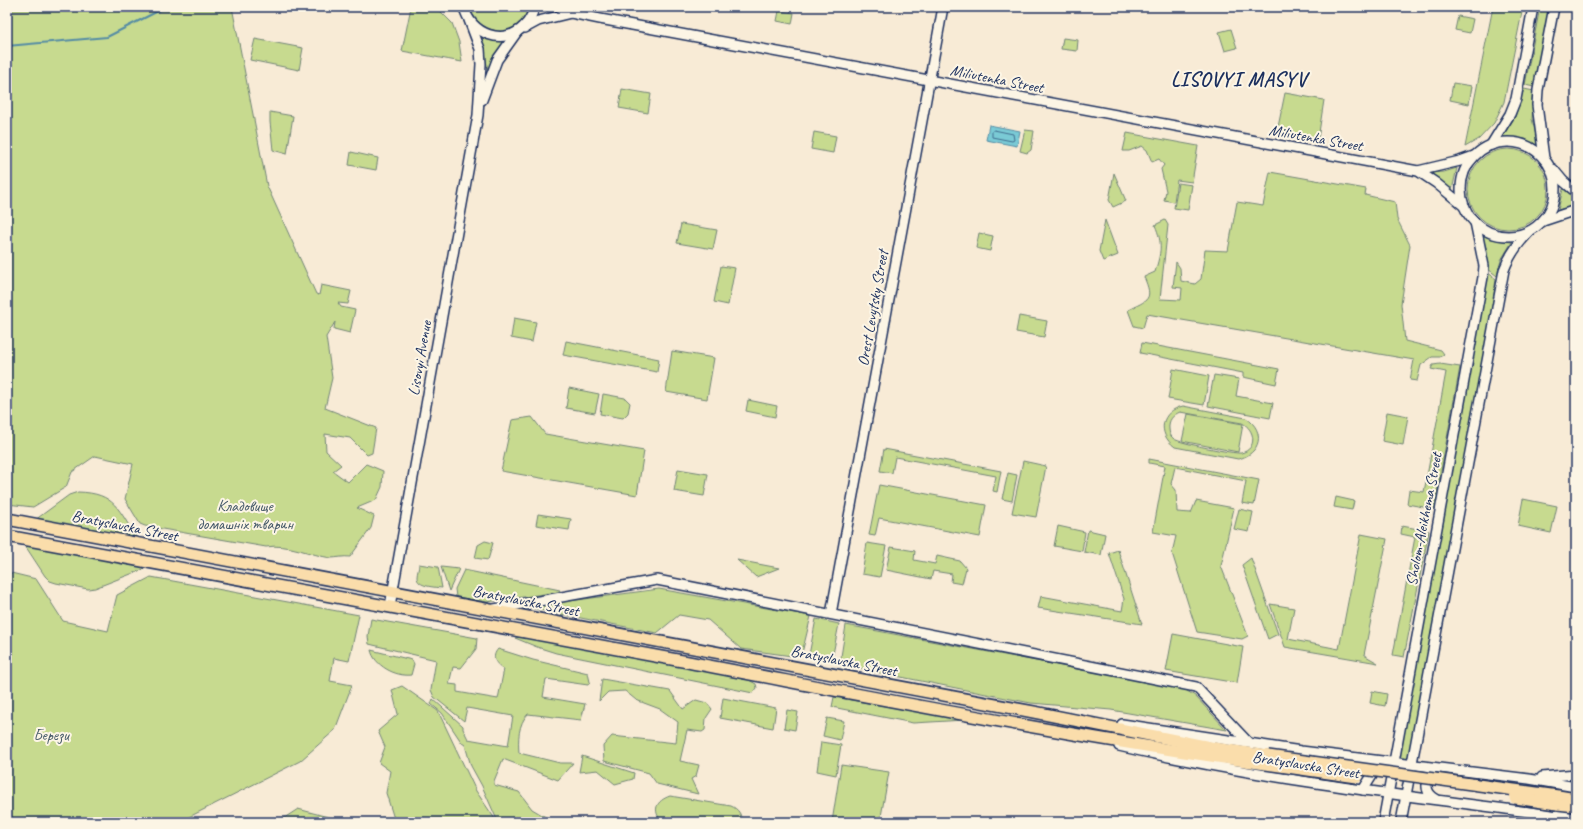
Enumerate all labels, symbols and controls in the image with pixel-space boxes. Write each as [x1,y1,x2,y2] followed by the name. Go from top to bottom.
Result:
[948,60,1047,98] street label: Miliutenka Street
[1171,67,1310,92] district label: LISOVYI MASYV
[1267,120,1366,156] street label: Miliutenka Street
[853,246,893,368] street label: Orest Levytsky Street
[404,318,437,397] street label: Lisovyi Avenue
[1401,449,1447,587] street label: Sholom-Aleikhema Street
[197,496,294,534] park label: Кладовище домашніх тварин
[70,506,181,546] street label: Bratyslavska Street
[471,581,582,621] street label: Bratyslavska Street
[789,641,900,681] street label: Bratyslavska Street
[33,725,70,745] park label: Берези
[1251,747,1362,784] street label: Bratyslavska Street

